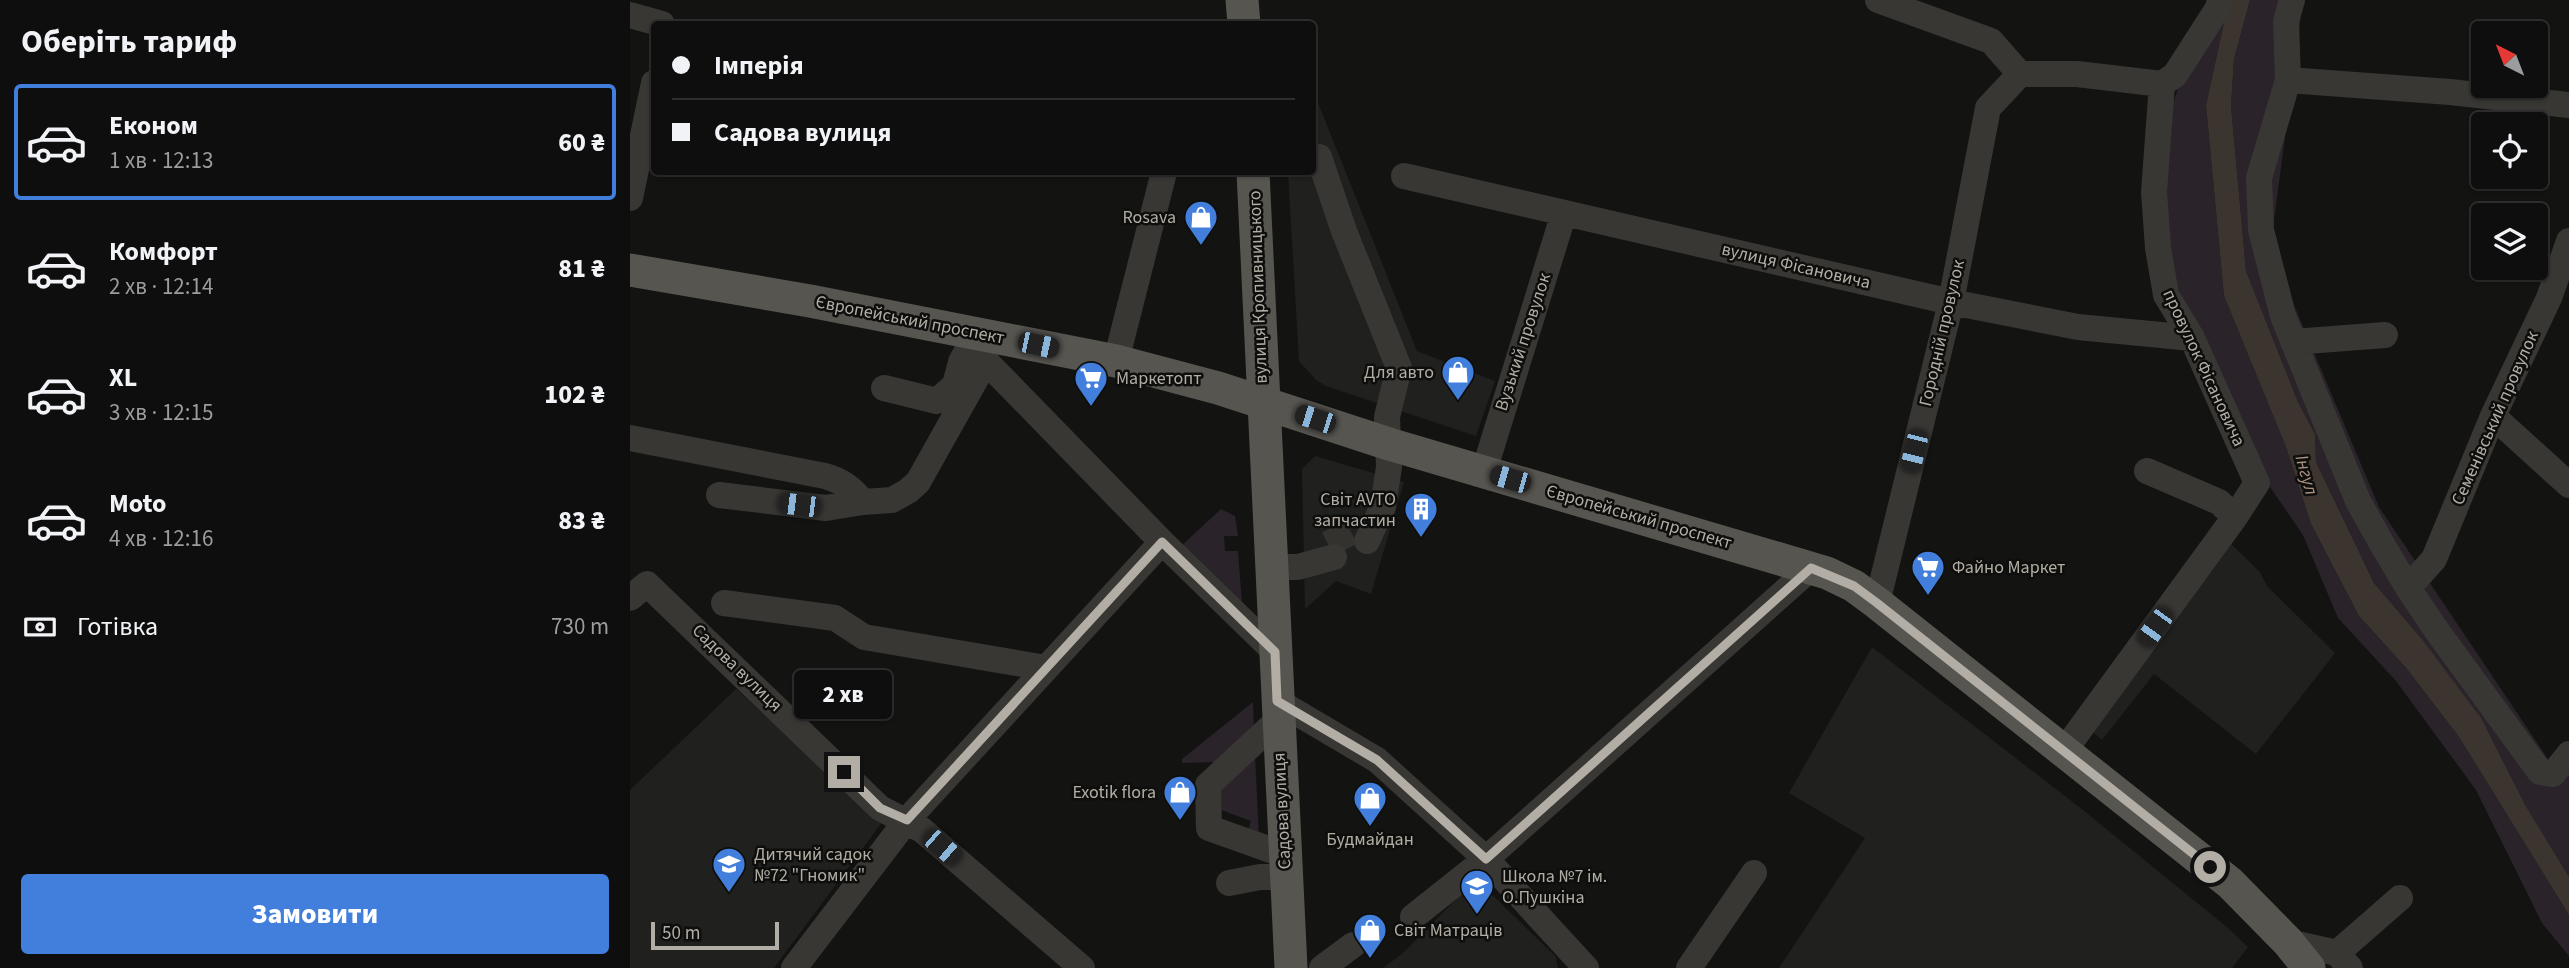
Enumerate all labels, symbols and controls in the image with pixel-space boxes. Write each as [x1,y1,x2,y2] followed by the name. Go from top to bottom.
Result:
[21,19,237,65] text: Оберіть тариф
[2471,21,2548,98] north arrow
[2471,21,2548,280] map controls
[714,47,804,84] text: Імперія
[109,107,198,144] text: Економ
[25,111,88,174] icon: car
[2471,112,2548,189] button: locate
[714,114,891,151] text: Садова вулиця
[558,124,605,161] text: 60 ₴
[109,144,213,177] text: 1 хв · 12:13
[1242,190,1274,384] street label: вулиця Кропивницького
[1182,198,1220,247] shop icon: Rosava
[2471,203,2548,280] button: layers
[1122,205,1176,230] place label: Rosava
[109,233,218,270] text: Комфорт
[25,237,88,300] icon: car
[1719,237,1873,295] street label: вулиця Фісановича
[558,250,605,287] text: 81 ₴
[1913,257,1971,409] street label: Городній провулок
[109,270,213,303] text: 2 хв · 12:14
[1489,270,1557,414] street label: Вузький провулок
[2157,285,2251,451] street label: провулок Фісановича
[813,289,1007,351] street label: Європейський проспект
[2445,327,2545,509] street label: Семенівський провулок
[1016,330,1061,360] car
[1439,353,1477,402] shop icon: Для авто
[109,359,137,396] text: XL
[1072,359,1110,408] supermarket icon: Маркетопт
[1364,360,1434,385] place label: Для авто
[25,363,88,426] icon: car
[1116,366,1202,391] place label: Маркетопт
[544,376,605,413] text: 102 ₴
[109,396,213,429] text: 3 хв · 12:15
[1292,403,1339,435] car
[1899,428,1930,474] car
[2287,452,2325,498] water label: Інгул
[1487,463,1534,495] car
[1543,479,1735,555] street label: Європейський проспект
[109,485,166,522] text: Moto
[1314,487,1396,533] place label: Світ AVTO запчастин
[25,489,88,552] icon: car
[1402,490,1440,539] building icon: Світ AVTO запчастин
[777,492,822,518] car
[558,502,605,539] text: 83 ₴
[109,522,213,555] text: 4 хв · 12:16
[1909,548,1947,597] supermarket icon: Файно Маркет
[1952,555,2065,580] place label: Файно Маркет
[2135,604,2176,650] car
[21,608,59,646] icon: cash
[77,608,158,645] text: Готівка
[551,610,609,643] text: 730 m
[686,618,788,718] street label: Садова вулиця
[795,670,893,720] callout: 2 хв
[822,678,864,711] text: 2 хв
[1266,752,1298,870] street label: Садова вулиця
[828,756,860,788] route end
[1161,773,1199,822] shop icon: Exotik flora
[1351,779,1389,828] shop icon: Будмайдан
[1072,780,1156,805] place label: Exotik flora
[920,825,965,869] car
[1326,827,1414,852] place label: Будмайдан
[754,842,871,888] place label: Дитячий садок №72 "Гномик"
[710,845,748,894] school or university icon: Дитячий садок №72 "Гномик"
[2194,851,2226,883] route start
[1502,864,1607,910] place label: Школа №7 ім. О.Пушкіна
[1458,867,1496,916] school or university icon: Школа №7 ім. О.Пушкіна
[21,874,609,954] button: Замовити
[1351,911,1389,960] shop icon: Світ Матраців
[1394,918,1502,943] place label: Світ Матраців
[651,919,779,951] scale bar
[662,920,700,947] text: 50 m

